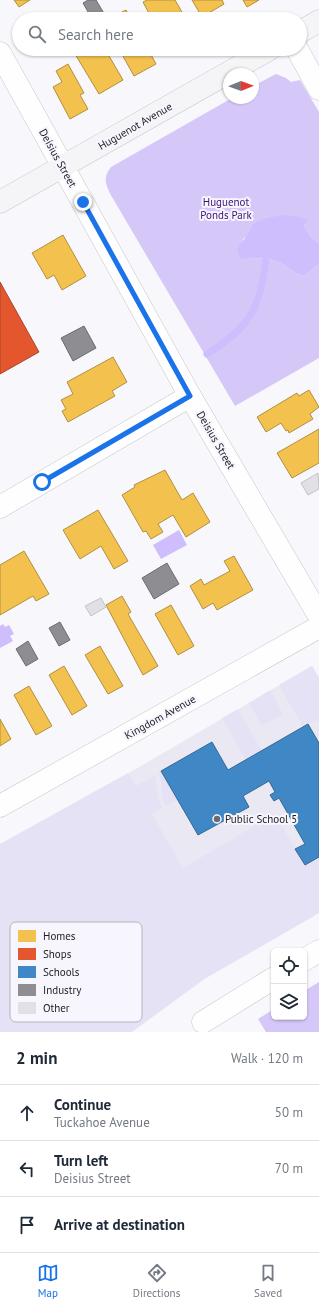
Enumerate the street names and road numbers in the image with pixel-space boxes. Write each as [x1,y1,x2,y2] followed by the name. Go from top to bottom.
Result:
[95,99,175,153] street label: Huguenot Avenue
[36,126,80,190] street label: Deisius Street
[194,408,238,472] street label: Deisius Street
[122,691,198,742] street label: Kingdom Avenue

